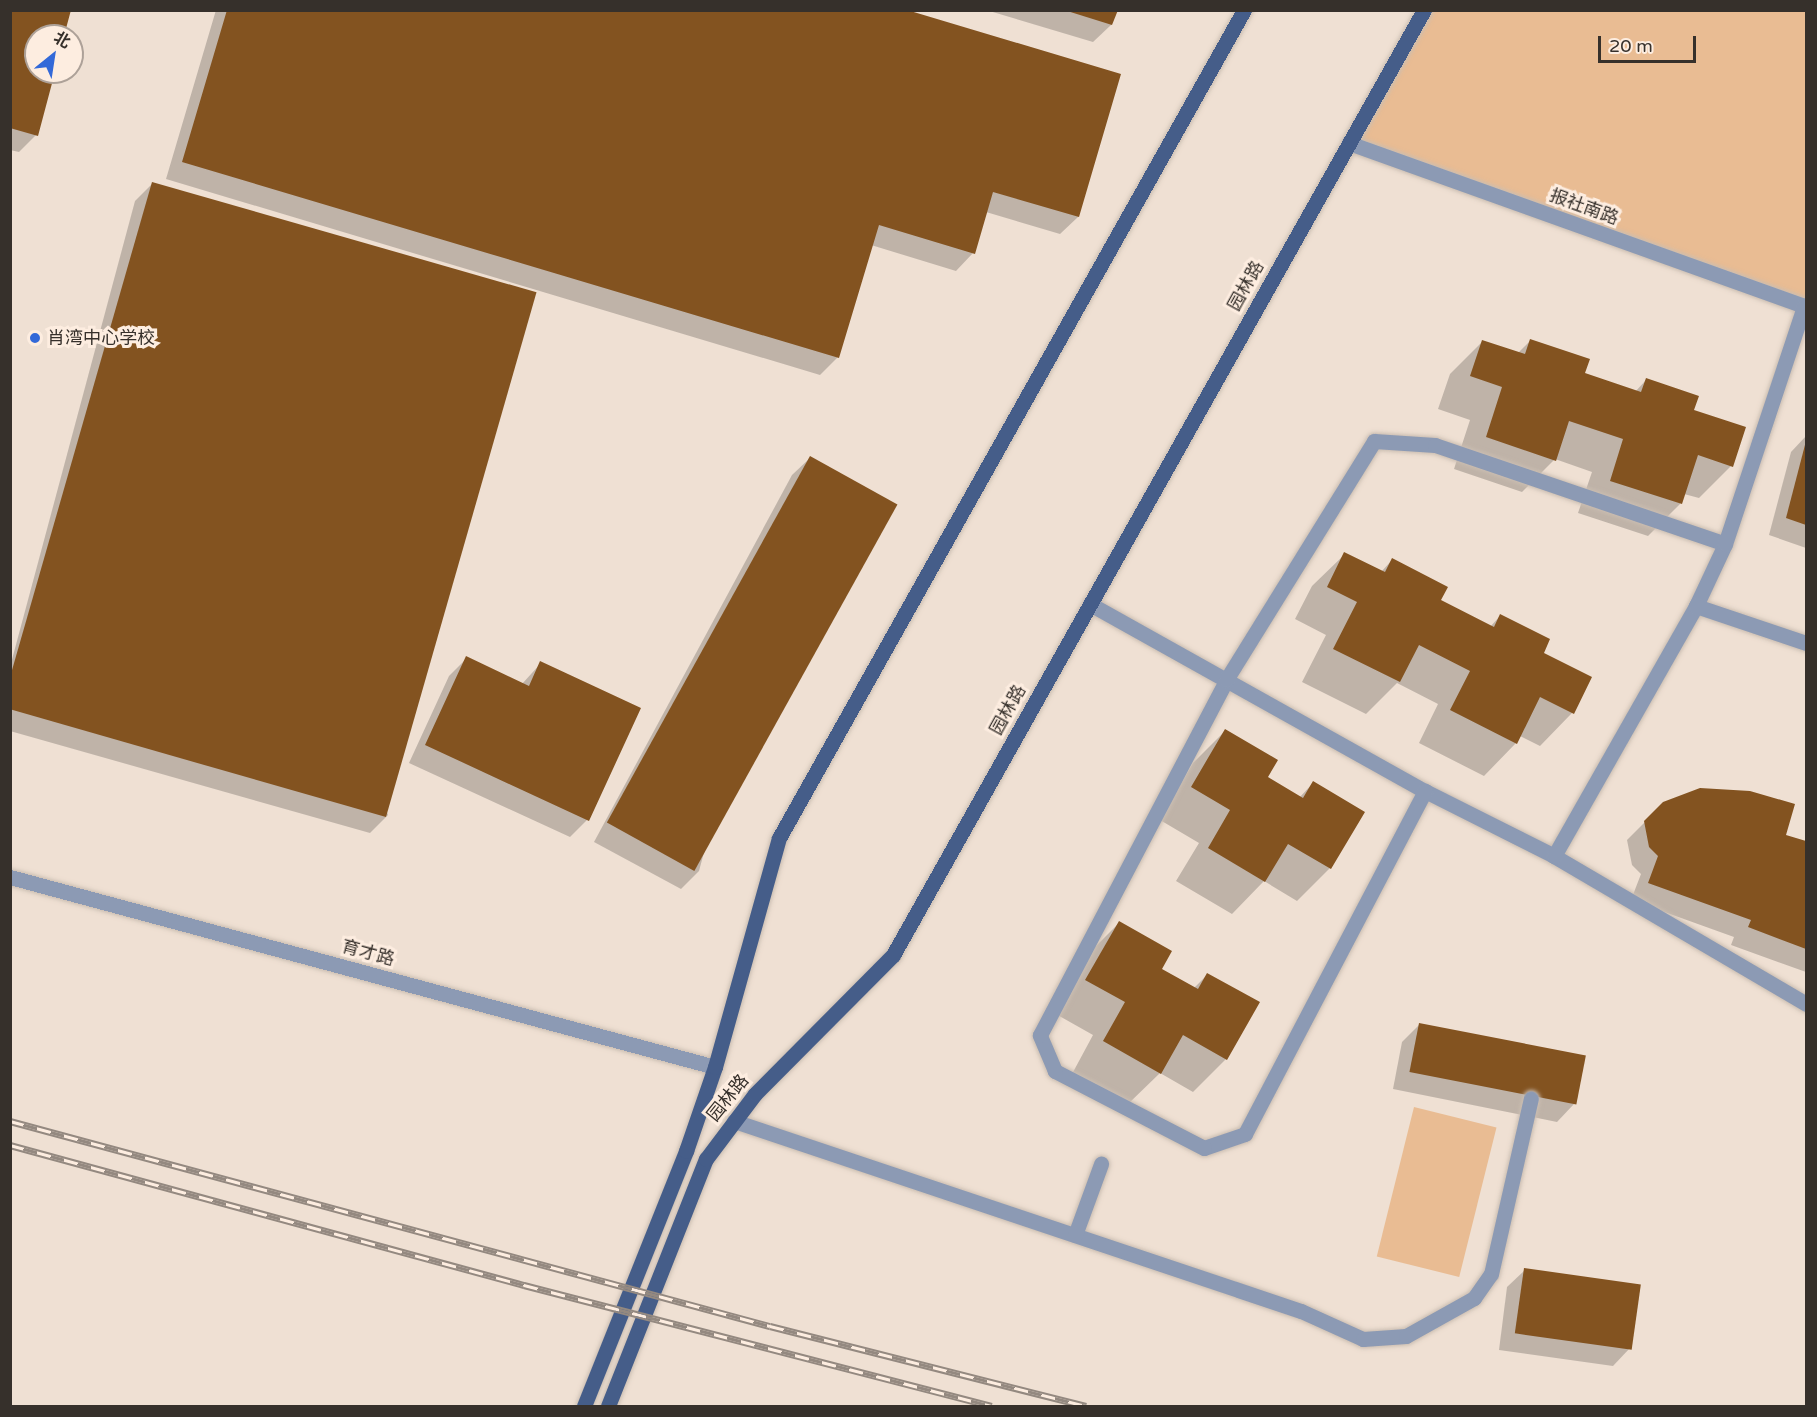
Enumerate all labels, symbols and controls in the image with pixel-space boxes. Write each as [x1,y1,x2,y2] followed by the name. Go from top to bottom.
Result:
[24,24,84,84] north arrow
[1601,24,1698,62] scale bar
[50,27,74,53] text: 北
[1609,35,1653,57] text: 20 m
[1546,185,1622,229] street label: 报社南路
[1223,257,1269,315] street label: 园林路
[47,327,155,349] place label: 肖湾中心学校
[28,331,42,345] marker: 肖湾中心学校
[985,681,1031,739] street label: 园林路
[339,936,397,970] street label: 育才路
[703,1070,753,1126] street label: 园林路

